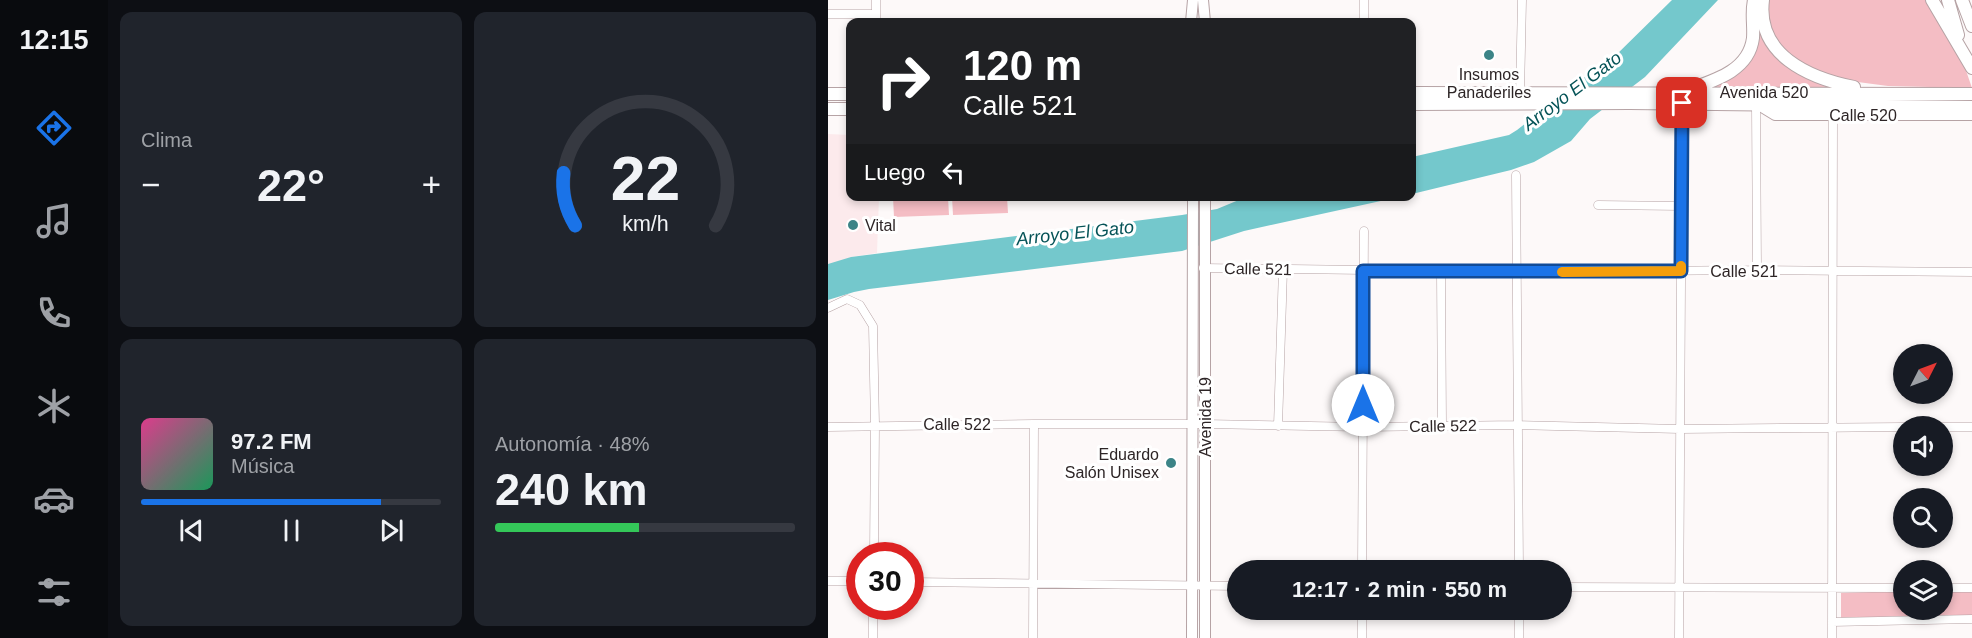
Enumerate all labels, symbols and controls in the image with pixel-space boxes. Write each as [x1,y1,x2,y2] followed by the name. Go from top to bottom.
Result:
[19,25,89,55] text: 12:15
[864,42,942,120] icon: right
[963,42,1082,89] text: 120 m
[1518,47,1625,135] water label: Arroyo El Gato
[1482,48,1496,62] marker: Insumos Panaderiles
[1447,66,1531,101] place label: Insumos Panaderiles
[1656,77,1707,128] pin
[1720,84,1808,101] street label: Avenida 520
[1665,86,1698,119] icon: arrive
[963,91,1077,121] text: Calle 521
[33,107,75,149] icon: directions
[1829,107,1897,124] street label: Calle 520
[141,129,192,151] text: Clima
[610,144,680,213] text: 22
[937,156,970,189] icon: left
[257,160,325,211] text: 22°
[864,160,925,185] text: Luego
[141,166,160,203] text: −
[422,166,441,203] text: +
[33,200,75,242] icon: music
[622,213,668,237] text: km/h
[865,217,896,234] place label: Vital
[1014,217,1135,249] water label: Arroyo El Gato
[846,218,860,232] marker: Vital
[1224,260,1292,278] street label: Calle 521
[1710,263,1778,280] street label: Calle 521
[33,292,75,334] icon: phone
[1893,344,1953,404] north arrow
[1893,344,1953,620] map controls
[1331,373,1395,437] position arrow
[1197,377,1214,457] street label: Avenida 19
[33,385,75,427] icon: climate
[923,416,991,433] street label: Calle 522
[1893,416,1953,476] button: sound
[1409,417,1477,435] street label: Calle 522
[231,429,312,454] text: 97.2 FM
[495,433,650,455] text: Autonomía · 48%
[1065,446,1159,481] place label: Eduardo Salón Unisex
[231,455,294,477] text: Música
[1164,456,1178,470] marker: Eduardo Salón Unisex
[495,464,648,515] text: 240 km
[33,478,75,520] icon: car
[1893,488,1953,548] button: search
[175,514,208,547] icon: previous
[275,514,308,547] icon: pause
[375,514,408,547] icon: next
[846,542,924,620] speed limit sign: 30
[1893,560,1953,620] button: layers
[33,571,75,613] icon: filters
[1292,577,1507,602] text: 12:17 · 2 min · 550 m

